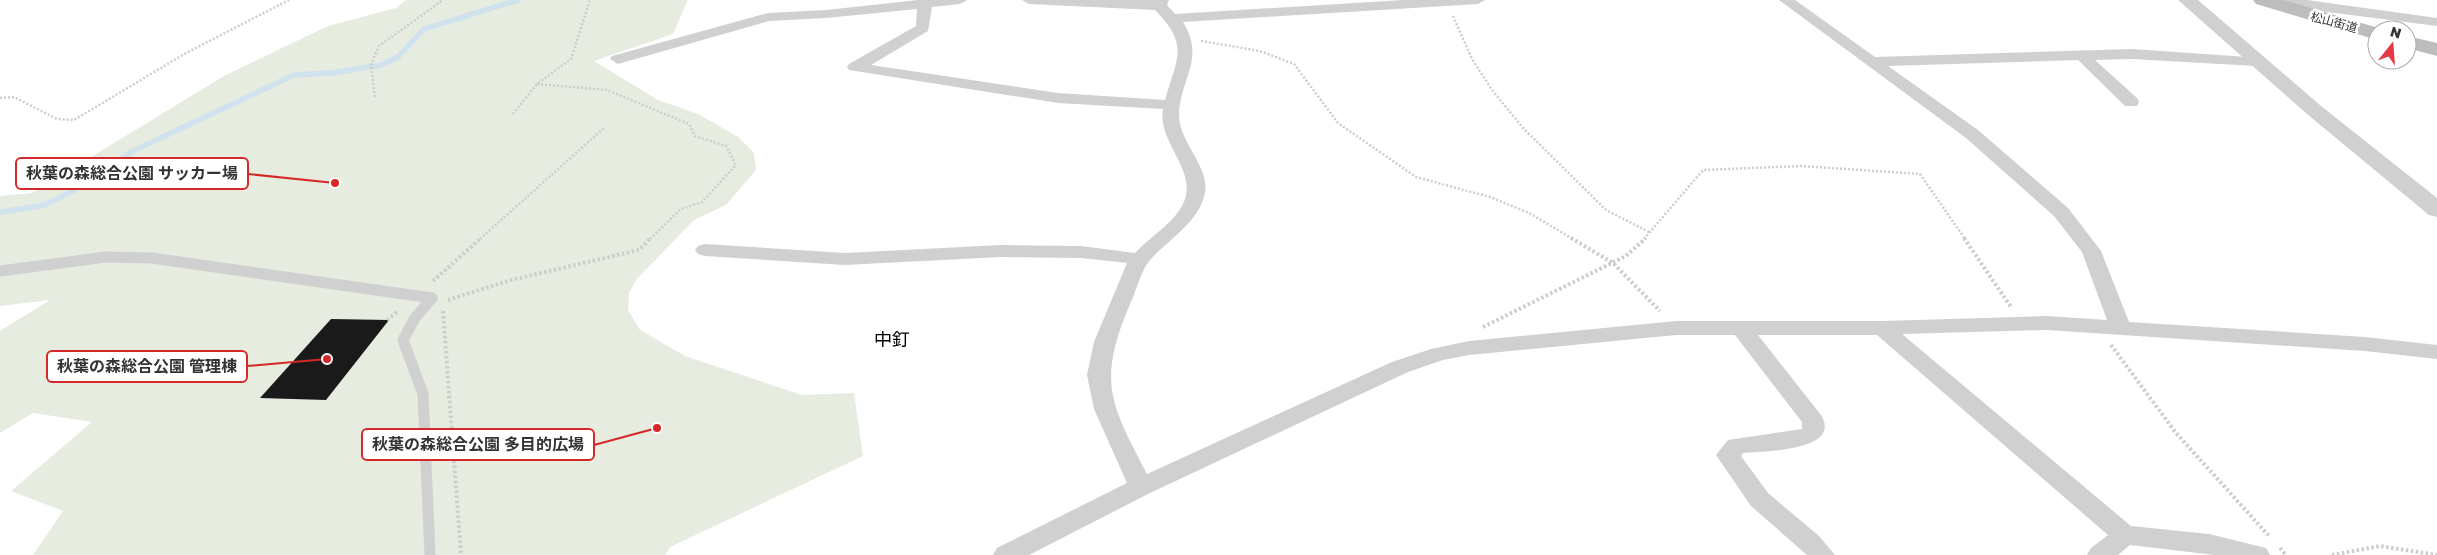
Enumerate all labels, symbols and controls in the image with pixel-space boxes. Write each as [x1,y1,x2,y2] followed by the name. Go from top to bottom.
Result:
[2309,9,2359,35] street label: 松山街道
[2367,20,2417,70] north arrow
[2388,22,2404,42] text: N
[16,158,248,189] callout: 秋葉の森総合公園 サッカー場
[26,163,238,183] text: 秋葉の森総合公園 サッカー場
[874,328,910,350] district label: 中釘
[47,351,247,382] callout: 秋葉の森総合公園 管理棟
[57,356,237,376] text: 秋葉の森総合公園 管理棟
[362,429,594,460] callout: 秋葉の森総合公園 多目的広場
[372,434,584,454] text: 秋葉の森総合公園 多目的広場

